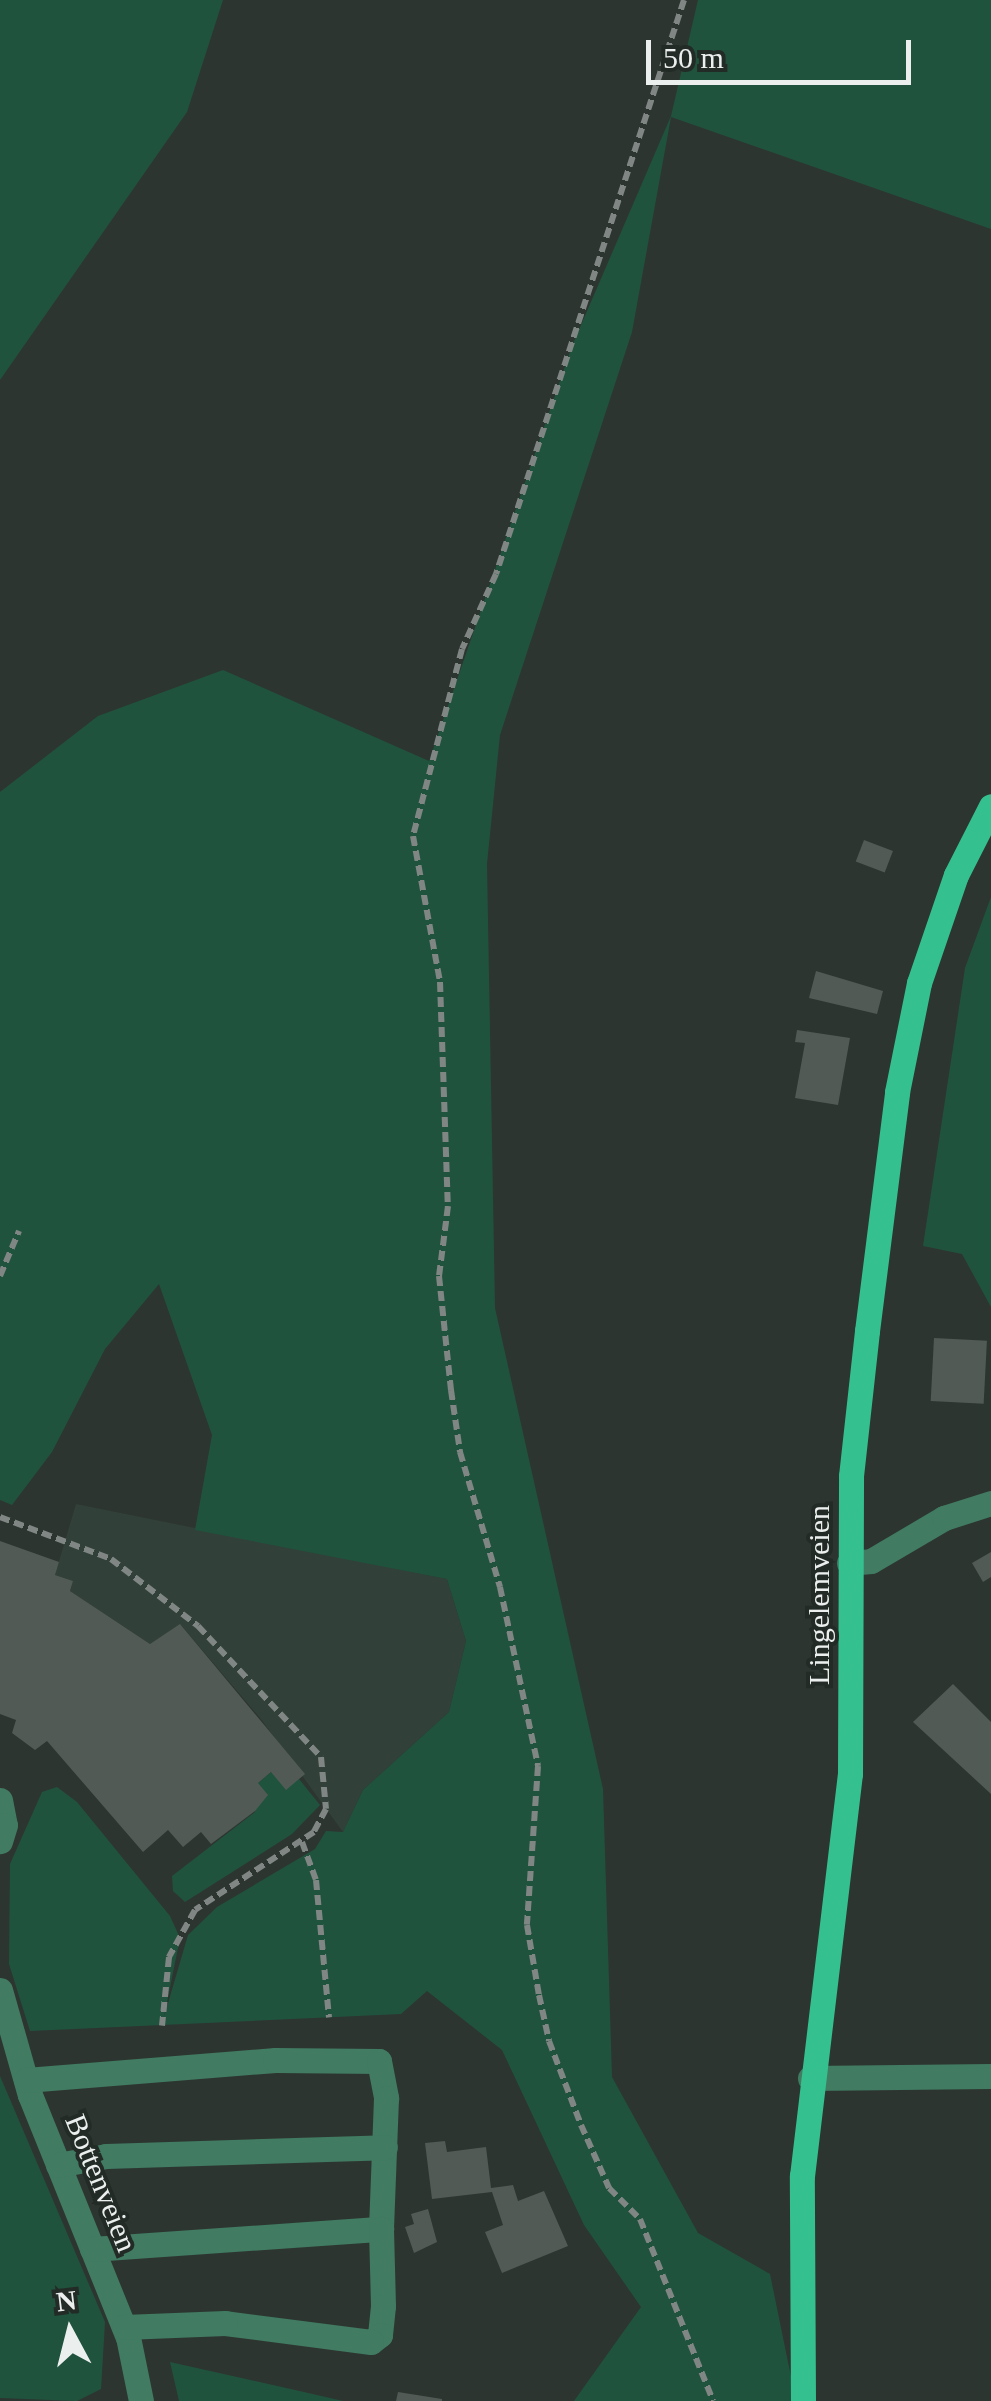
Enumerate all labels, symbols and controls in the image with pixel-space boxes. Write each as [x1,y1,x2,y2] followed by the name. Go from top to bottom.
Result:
[651,20,916,82] scale bar
[663,41,724,74] text: 50 m
[801,1505,837,1685] street label: Lingelemveien
[57,2109,145,2257] street label: Bottenveien
[20,2281,120,2381] north arrow
[54,2284,78,2317] text: N

